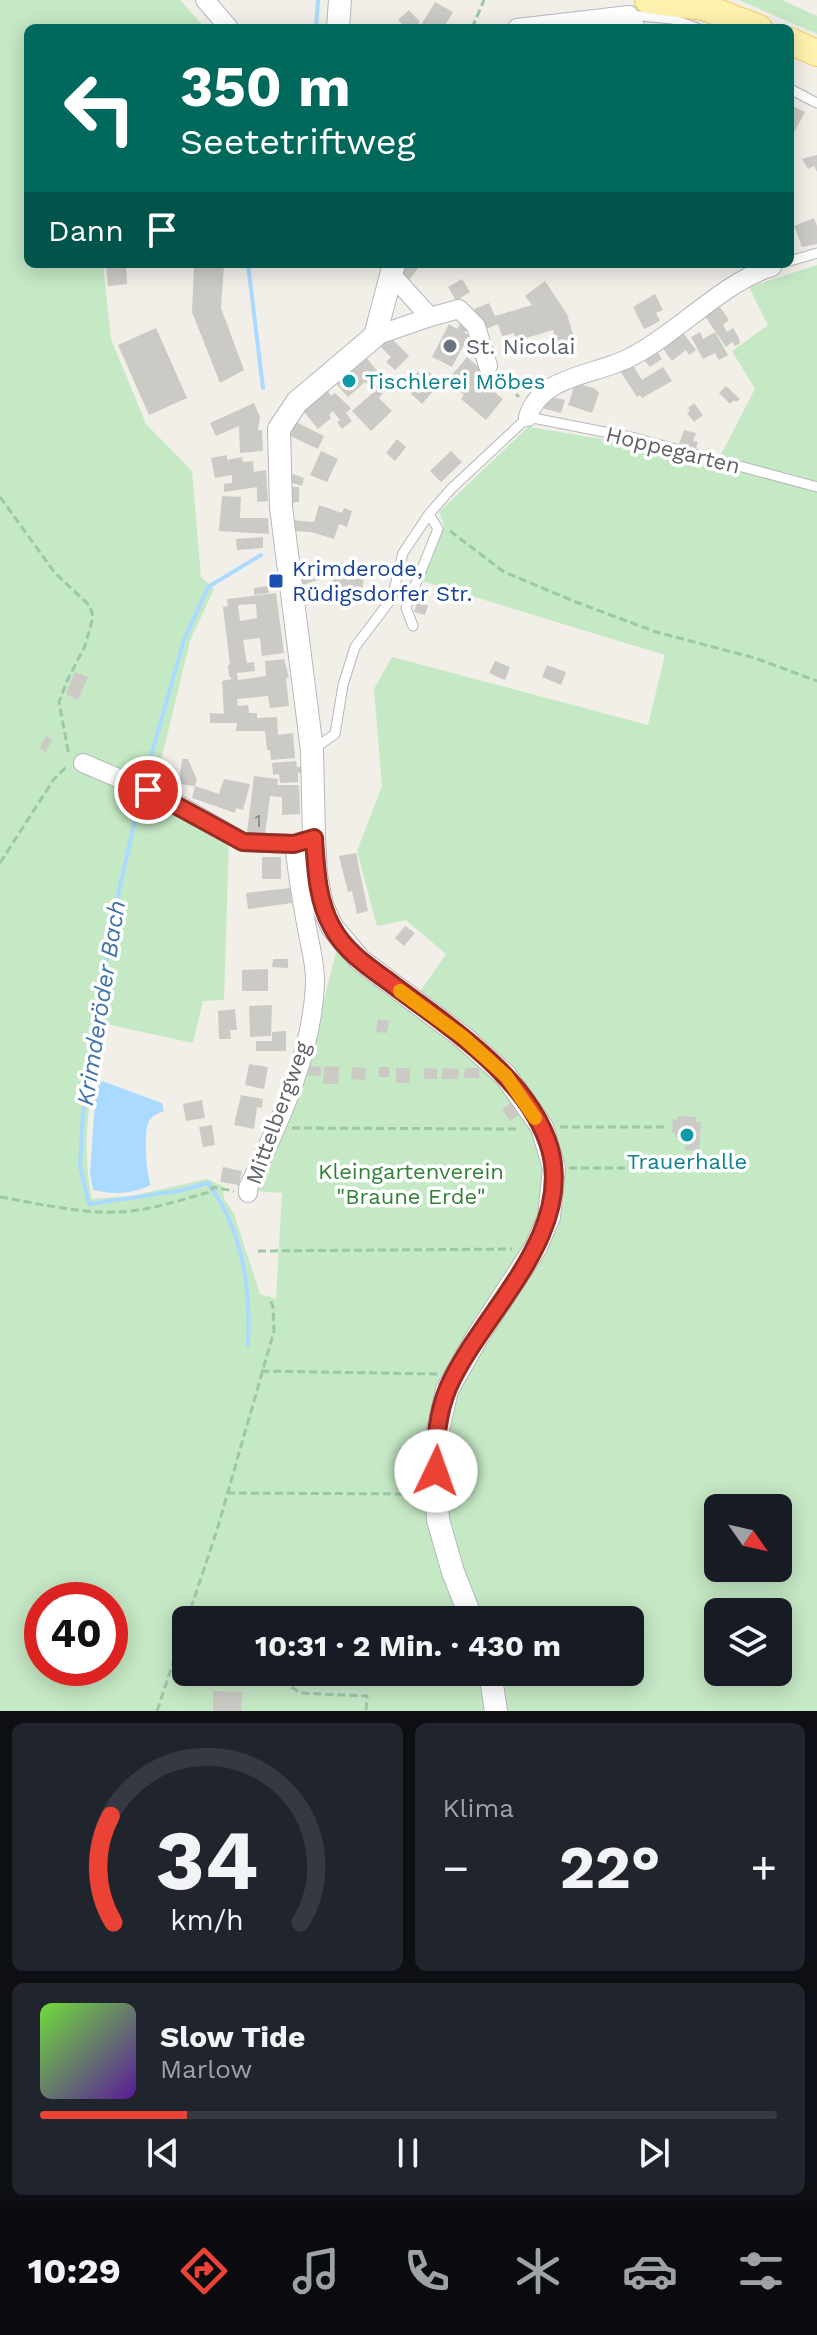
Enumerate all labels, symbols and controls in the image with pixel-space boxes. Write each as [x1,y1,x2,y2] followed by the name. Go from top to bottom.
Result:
[180,54,351,120] text: 350 m
[48,56,152,160] icon: left
[180,121,416,163] text: Seetetriftweg
[140,208,184,252] icon: arrive
[48,213,124,248] text: Dann
[466,334,575,359] place label: St. Nicolai
[441,337,459,355] marker: St. Nicolai
[365,369,545,394] place label: Tischlerei Möbes
[340,372,358,390] marker: Tischlerei Möbes
[603,421,743,479] street label: Hoppegarten
[292,556,472,606] place label: Krimderode, Rüdigsdorfer Str.
[267,572,285,590] marker: Krimderode, Rüdigsdorfer Str.
[114,756,182,824] pin
[126,768,170,812] icon: arrive
[254,810,262,831] house number: 1
[71,898,131,1108] water label: Krimderöder Bach
[241,1038,315,1188] street label: Mittelbergweg
[678,1126,696,1144] marker: Trauerhalle
[627,1149,747,1174] place label: Trauerhalle
[318,1159,504,1209] park label: Kleingartenverein "Braune Erde"
[394,1429,478,1513] position arrow
[704,1494,792,1582] north arrow
[704,1494,792,1686] map controls
[24,1582,128,1686] speed limit sign: 40
[704,1598,792,1686] button: layers
[255,1628,561,1663] text: 10:31 · 2 Min. · 430 m
[443,1793,514,1823] text: Klima
[156,1812,259,1909] text: 34
[559,1832,660,1903] text: 22°
[443,1842,469,1894] text: −
[750,1842,777,1894] text: +
[170,1903,244,1937] text: km/h
[160,2019,305,2054] text: Slow Tide
[160,2054,252,2084] text: Marlow
[141,2131,185,2175] icon: previous
[386,2131,430,2175] icon: pause
[632,2131,676,2175] icon: next
[176,2243,232,2299] icon: directions
[288,2243,344,2299] icon: music
[399,2243,455,2299] icon: phone
[510,2243,566,2299] icon: climate
[622,2243,678,2299] icon: car
[733,2243,789,2299] icon: filters
[28,2250,121,2292] text: 10:29

